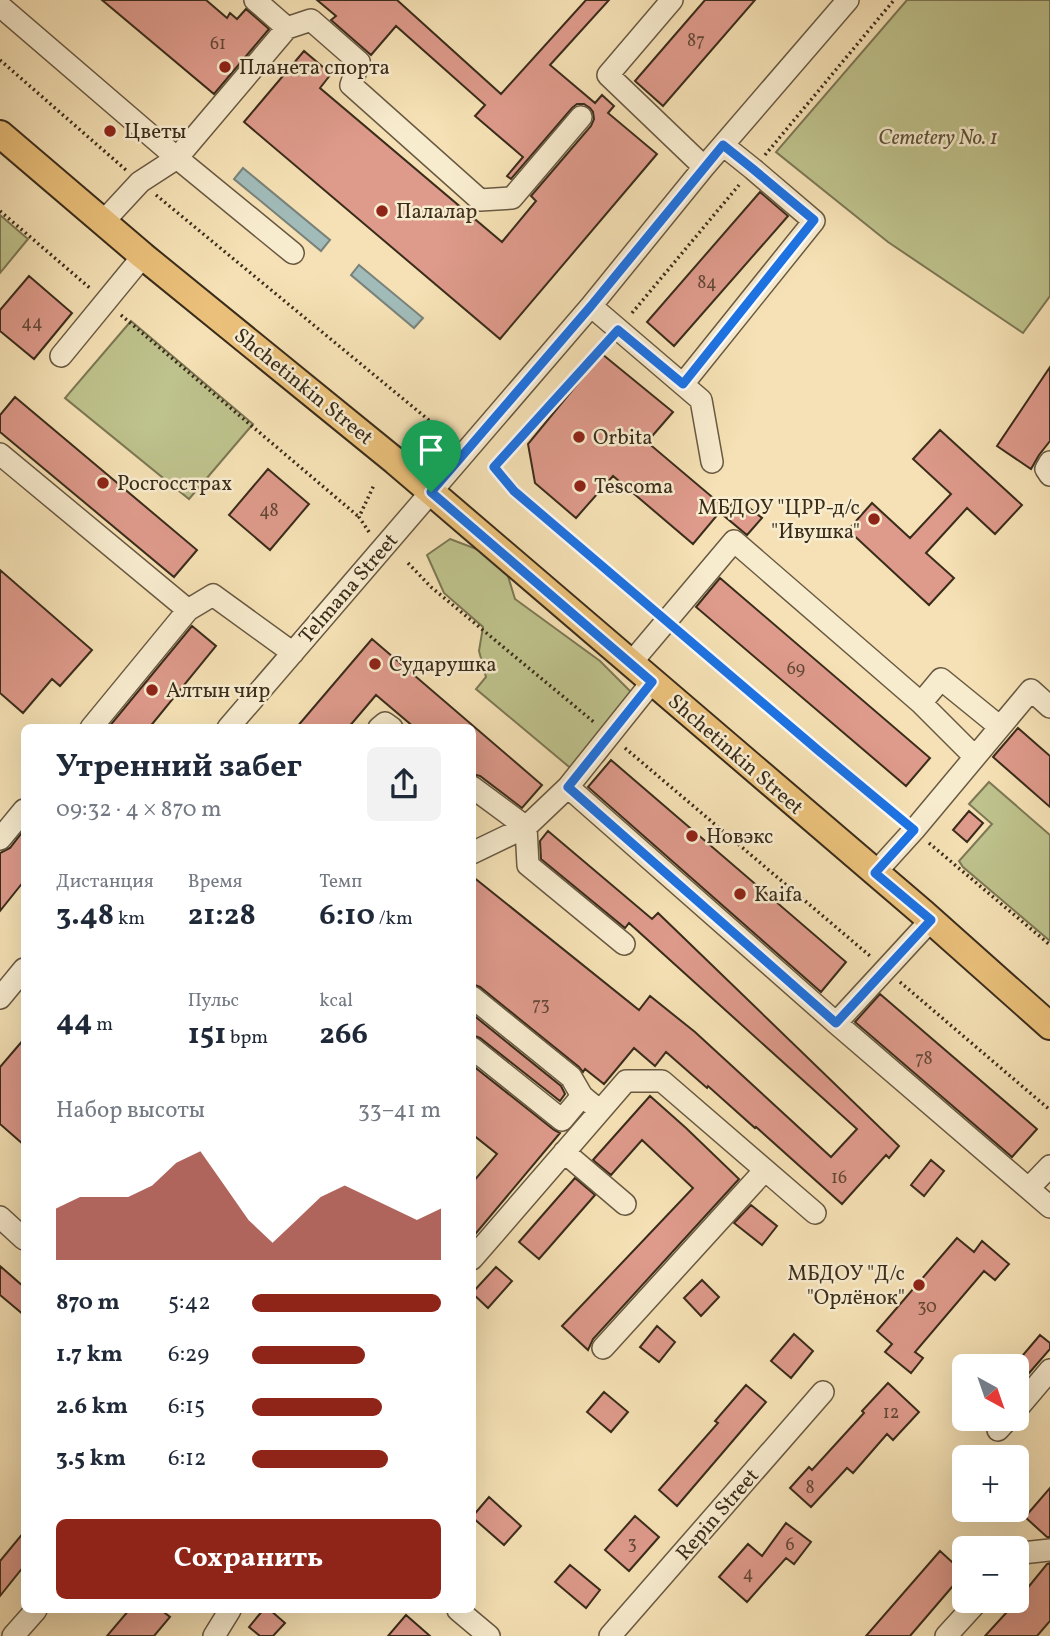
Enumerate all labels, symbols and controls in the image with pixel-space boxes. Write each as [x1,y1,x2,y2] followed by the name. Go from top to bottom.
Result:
[687,29,705,54] house number: 87
[210,32,226,57] house number: 61
[239,54,390,83] place label: Планета спорта
[217,59,233,75] marker: Планета спорта
[124,118,187,147] place label: Цветы
[102,123,118,139] marker: Цветы
[878,124,998,153] park label: Cemetery No. 1
[396,198,477,227] place label: Палалар
[374,203,390,219] marker: Палалар
[697,271,717,296] house number: 84
[21,311,43,336] house number: 44
[227,322,379,452] street label: Shchetinkin Street
[401,420,461,492] pin
[593,424,653,453] place label: Orbita
[571,429,587,445] marker: Orbita
[412,431,450,469] icon: arrive
[117,470,232,499] place label: Росгосстрах
[594,473,673,502] place label: Tescoma
[95,475,111,491] marker: Росгосстрах
[572,478,588,494] marker: Tescoma
[698,494,860,547] place label: МБДОУ "ЦРР-д/с "Ивушка"
[259,499,279,524] house number: 48
[866,511,882,527] marker: МБДОУ "ЦРР-д/с "Ивушка"
[293,527,405,651] street label: Telmana Street
[389,651,497,680] place label: Сударушка
[367,656,383,672] marker: Сударушка
[787,657,805,682] house number: 69
[166,677,270,706] place label: Алтын чир
[144,682,160,698] marker: Алтын чир
[661,688,809,822] street label: Shchetinkin Street
[56,746,302,790] text: Утренний забег
[367,747,441,821] button: share
[56,794,222,826] text: 09:32 · 4 × 870 m
[706,823,773,852] place label: Новэкс
[684,828,700,844] marker: Новэкс
[56,869,154,895] text: Дистанция
[188,869,242,895] text: Время
[319,869,362,895] text: Темп
[754,881,803,910] place label: Kaifa
[732,886,748,902] marker: Kaifa
[56,895,114,937] text: 3.48
[188,895,256,937] text: 21:28
[319,895,375,937] text: 6:10
[114,906,145,932] text: km
[375,906,413,932] text: /km
[188,988,239,1014] text: Пульс
[319,988,353,1014] text: kcal
[532,993,550,1018] house number: 73
[56,1001,92,1043] text: 44
[92,1012,113,1038] text: m
[188,1014,226,1056] text: 151
[319,1014,368,1056] text: 266
[226,1025,268,1051] text: bpm
[915,1047,933,1072] house number: 78
[56,1095,205,1127] text: Набор высоты
[358,1095,441,1127] text: 33–41 m
[831,1166,847,1191] house number: 16
[787,1260,905,1313] place label: МБДОУ "Д/с "Орлёнок"
[911,1277,927,1293] marker: МБДОУ "Д/с "Орлёнок"
[56,1287,120,1319] text: 870 m
[168,1287,211,1319] text: 5:42
[917,1295,937,1320] house number: 30
[56,1339,123,1371] text: 1.7 km
[168,1339,209,1371] text: 6:29
[952,1354,1029,1432] north arrow
[952,1354,1029,1613] map controls
[56,1391,128,1423] text: 2.6 km
[168,1391,205,1423] text: 6:15
[883,1401,899,1426] house number: 12
[56,1443,126,1475] text: 3.5 km
[168,1443,206,1475] text: 6:12
[952,1445,1029,1522] button: +
[670,1462,766,1568] street label: Repin Street
[805,1476,815,1501] house number: 8
[56,1519,441,1599] button: Сохранить
[627,1532,637,1557] house number: 3
[785,1533,795,1558] house number: 6
[952,1536,1029,1613] button: −
[743,1562,753,1587] house number: 4

